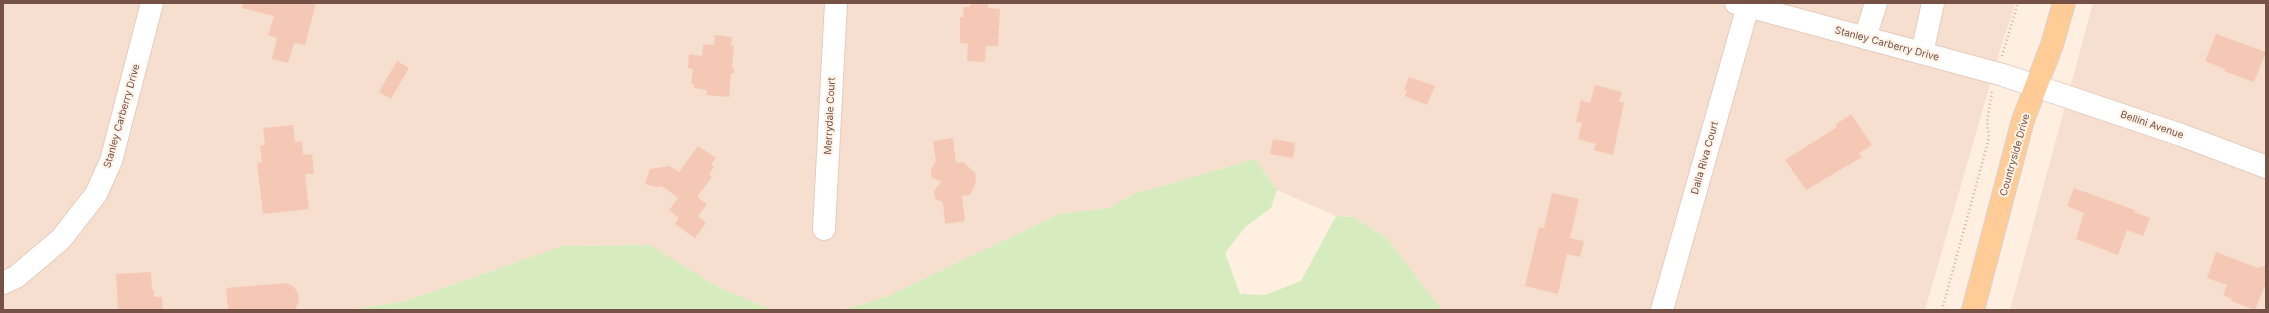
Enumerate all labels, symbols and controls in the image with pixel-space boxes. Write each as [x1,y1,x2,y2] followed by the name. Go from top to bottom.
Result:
[1833,24,1941,64] street label: Stanley Carberry Drive
[101,63,143,169] street label: Stanley Carberry Drive
[822,77,838,155] street label: Merrydale Court
[2119,109,2185,141] street label: Bellini Avenue
[1997,112,2033,198] street label: Countryside Drive
[1689,120,1721,196] street label: Dalla Riva Court

